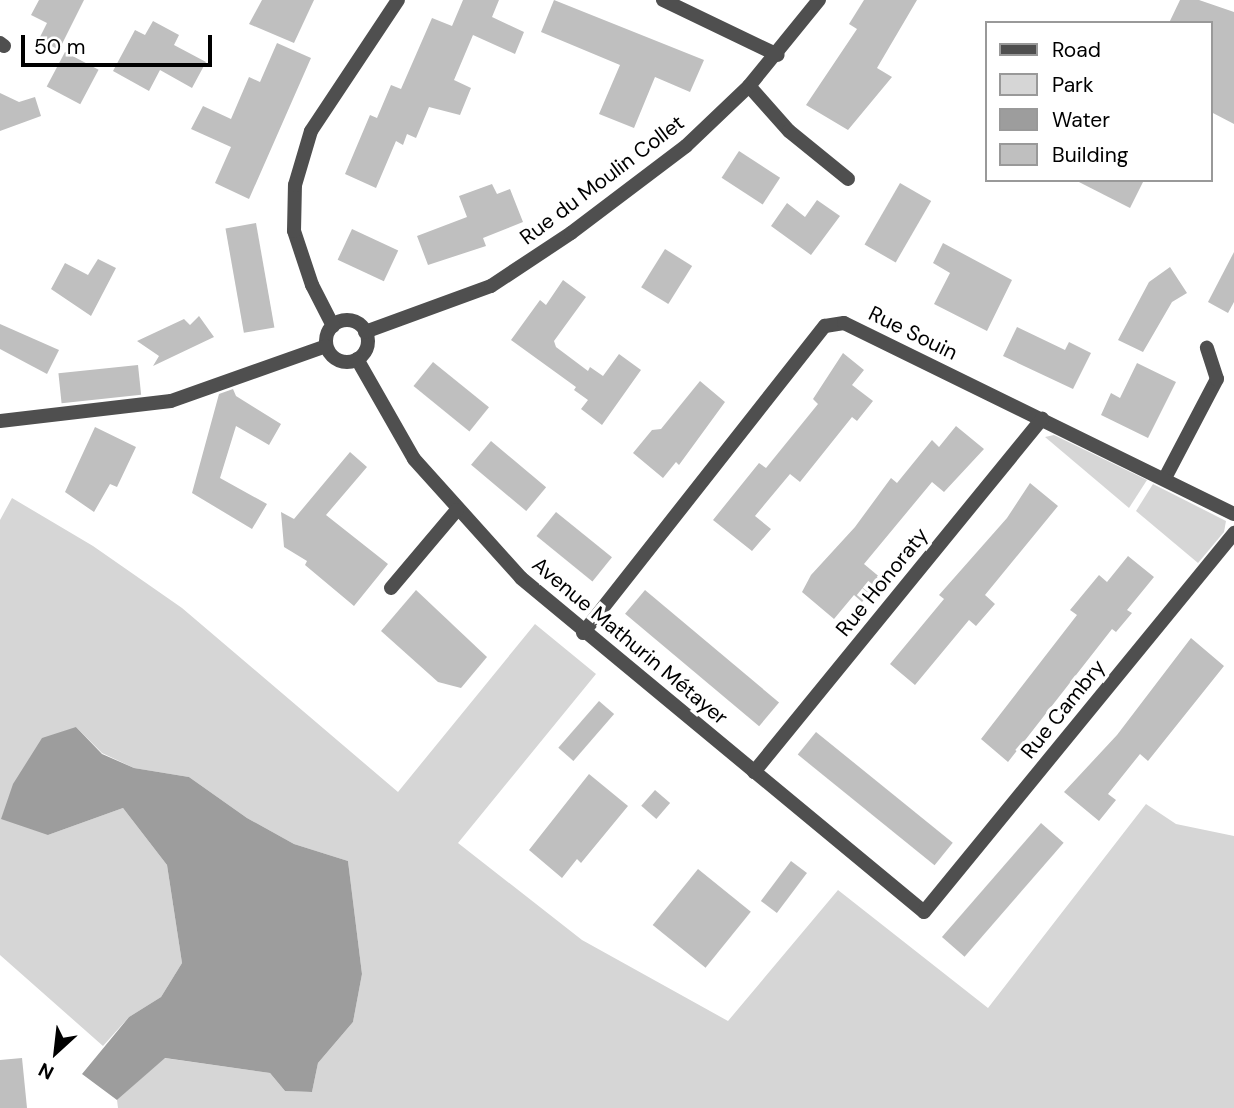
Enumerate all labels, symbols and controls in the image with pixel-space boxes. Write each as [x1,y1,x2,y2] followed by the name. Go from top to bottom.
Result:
[24,21,215,65] scale bar
[986,21,1213,182] legend
[34,33,85,61] text: 50 m
[1052,36,1101,64] text: Road
[1052,71,1093,99] text: Park
[1052,106,1110,134] text: Water
[515,110,689,250] street label: Rue du Moulin Collet
[1052,141,1128,169] text: Building
[864,301,962,365] street label: Rue Souin
[831,523,933,641] street label: Rue Honoraty
[527,552,733,730] street label: Avenue Mathurin Métayer
[1016,655,1110,763] street label: Rue Cambry
[21,1017,91,1087] north arrow
[34,1057,58,1085] text: N

